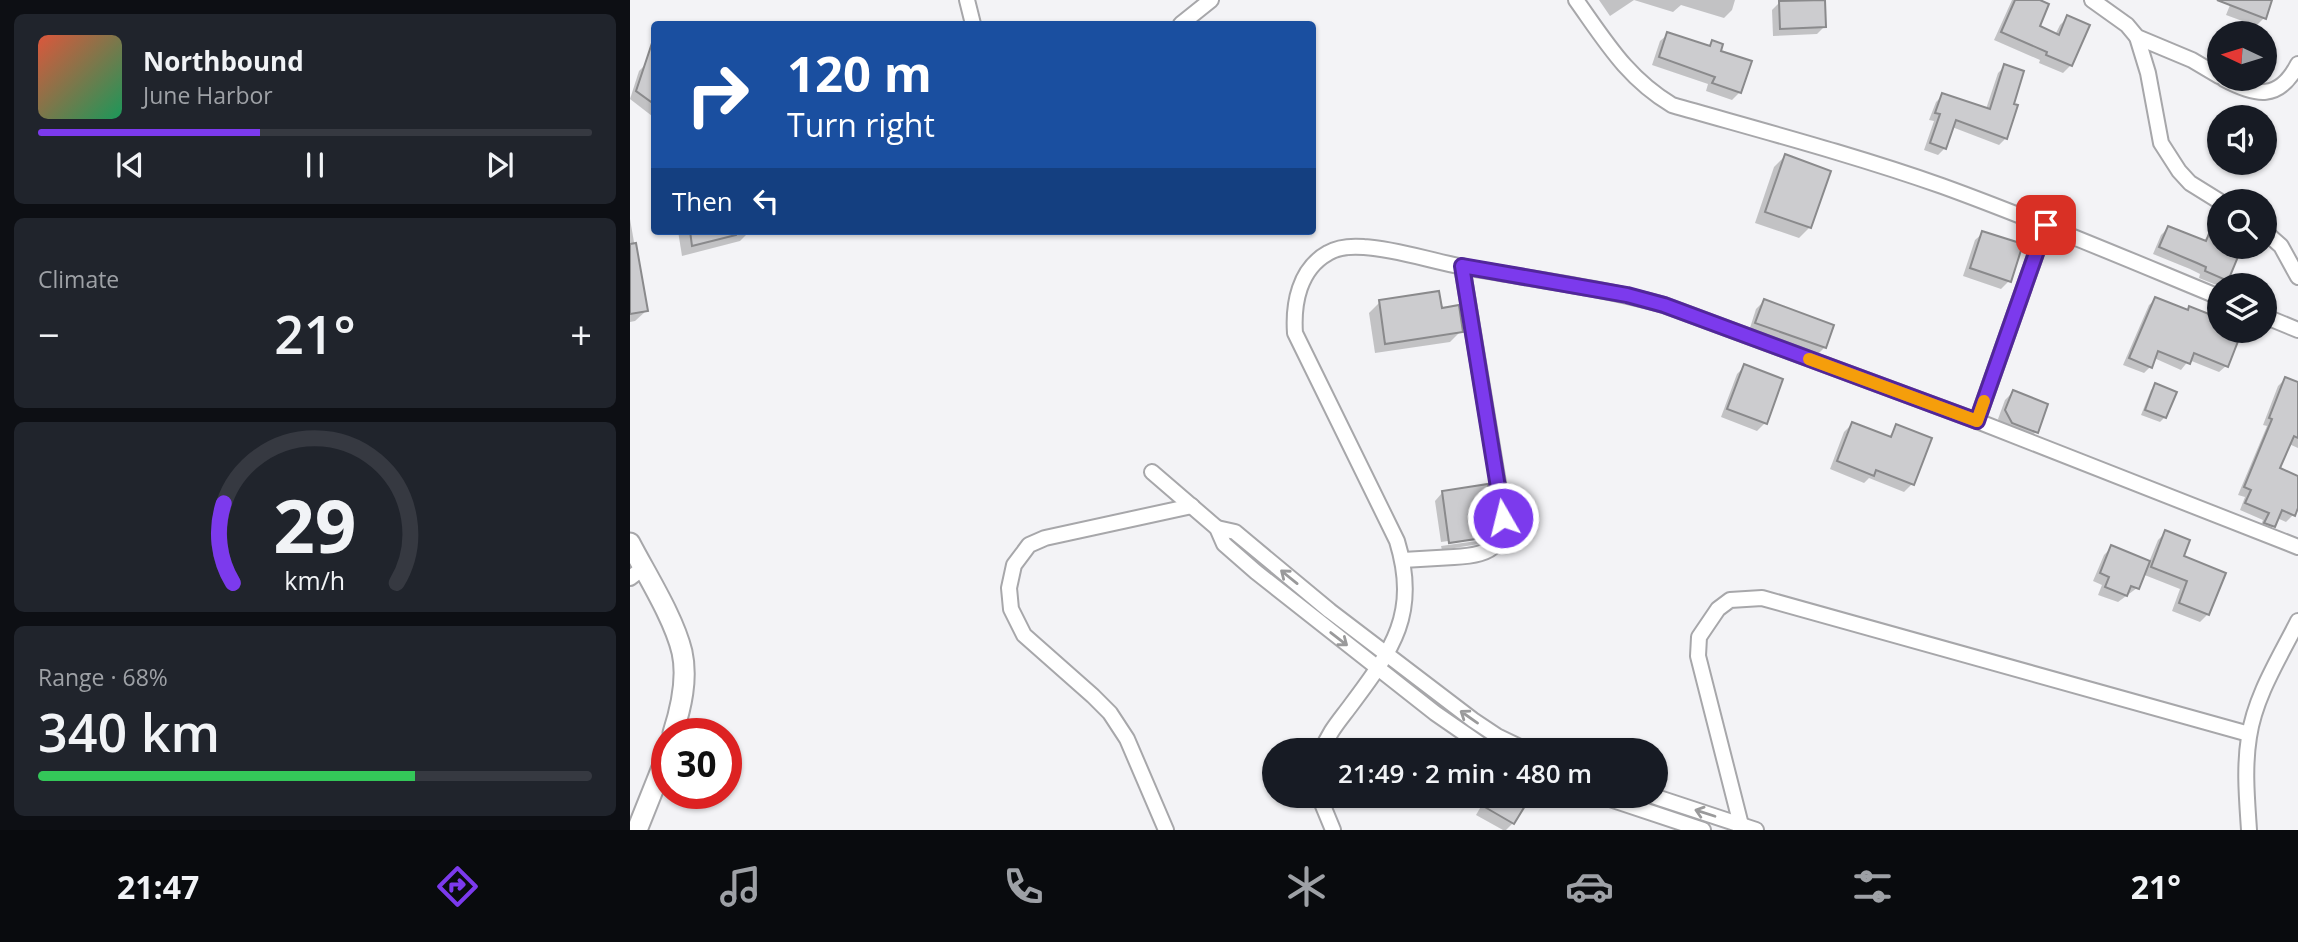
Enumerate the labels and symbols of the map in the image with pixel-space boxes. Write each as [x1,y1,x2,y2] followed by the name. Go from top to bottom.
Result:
[2207,21,2277,91] north arrow
[2016,195,2076,255] pin
[1466,481,1540,555] position arrow
[1281,570,1299,585] one-way arrow
[1329,631,1347,646] one-way arrow
[1460,710,1479,724] one-way arrow
[651,718,742,809] speed limit sign: 30
[1694,806,1716,818] one-way arrow

